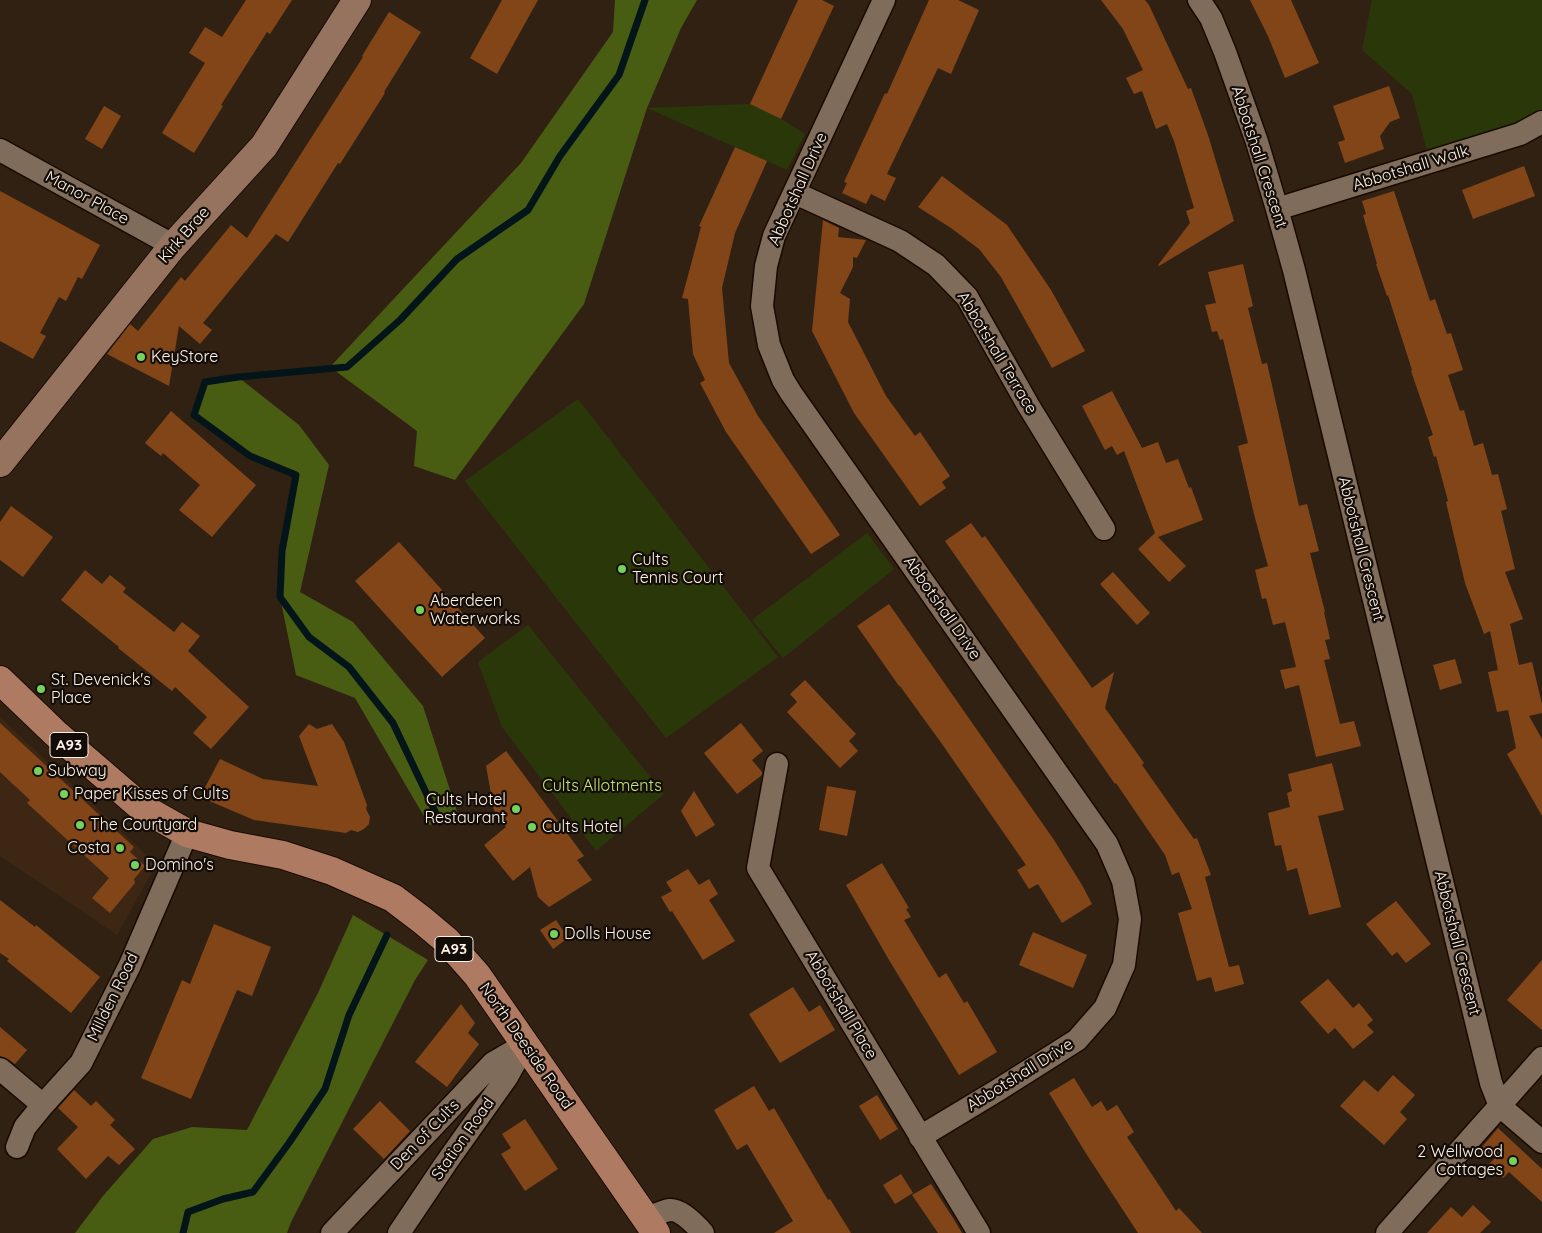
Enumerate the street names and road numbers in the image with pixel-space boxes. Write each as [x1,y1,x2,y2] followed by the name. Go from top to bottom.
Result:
[1227,84,1291,230] street label: Abbotshall Crescent
[764,130,832,248] street label: Abbotshall Drive
[1351,141,1471,195] street label: Abbotshall Walk
[42,167,132,229] street label: Manor Place
[154,203,214,267] street label: Kirk Brae
[953,288,1041,418] street label: Abbotshall Terrace
[1334,475,1388,623] street label: Abbotshall Crescent
[899,553,985,663] street label: Abbotshall Drive
[50,732,88,758] road number: A93
[1430,869,1484,1017] street label: Abbotshall Crescent
[435,936,473,962] road number: A93
[801,947,881,1063] street label: Abbotshall Place
[83,950,143,1044] street label: Millden Road
[475,979,577,1113] street label: North Deeside Road
[963,1035,1077,1115] street label: Abbotshall Drive
[428,1094,498,1184] street label: Station Road
[387,1096,463,1174] street label: Den of Cults

